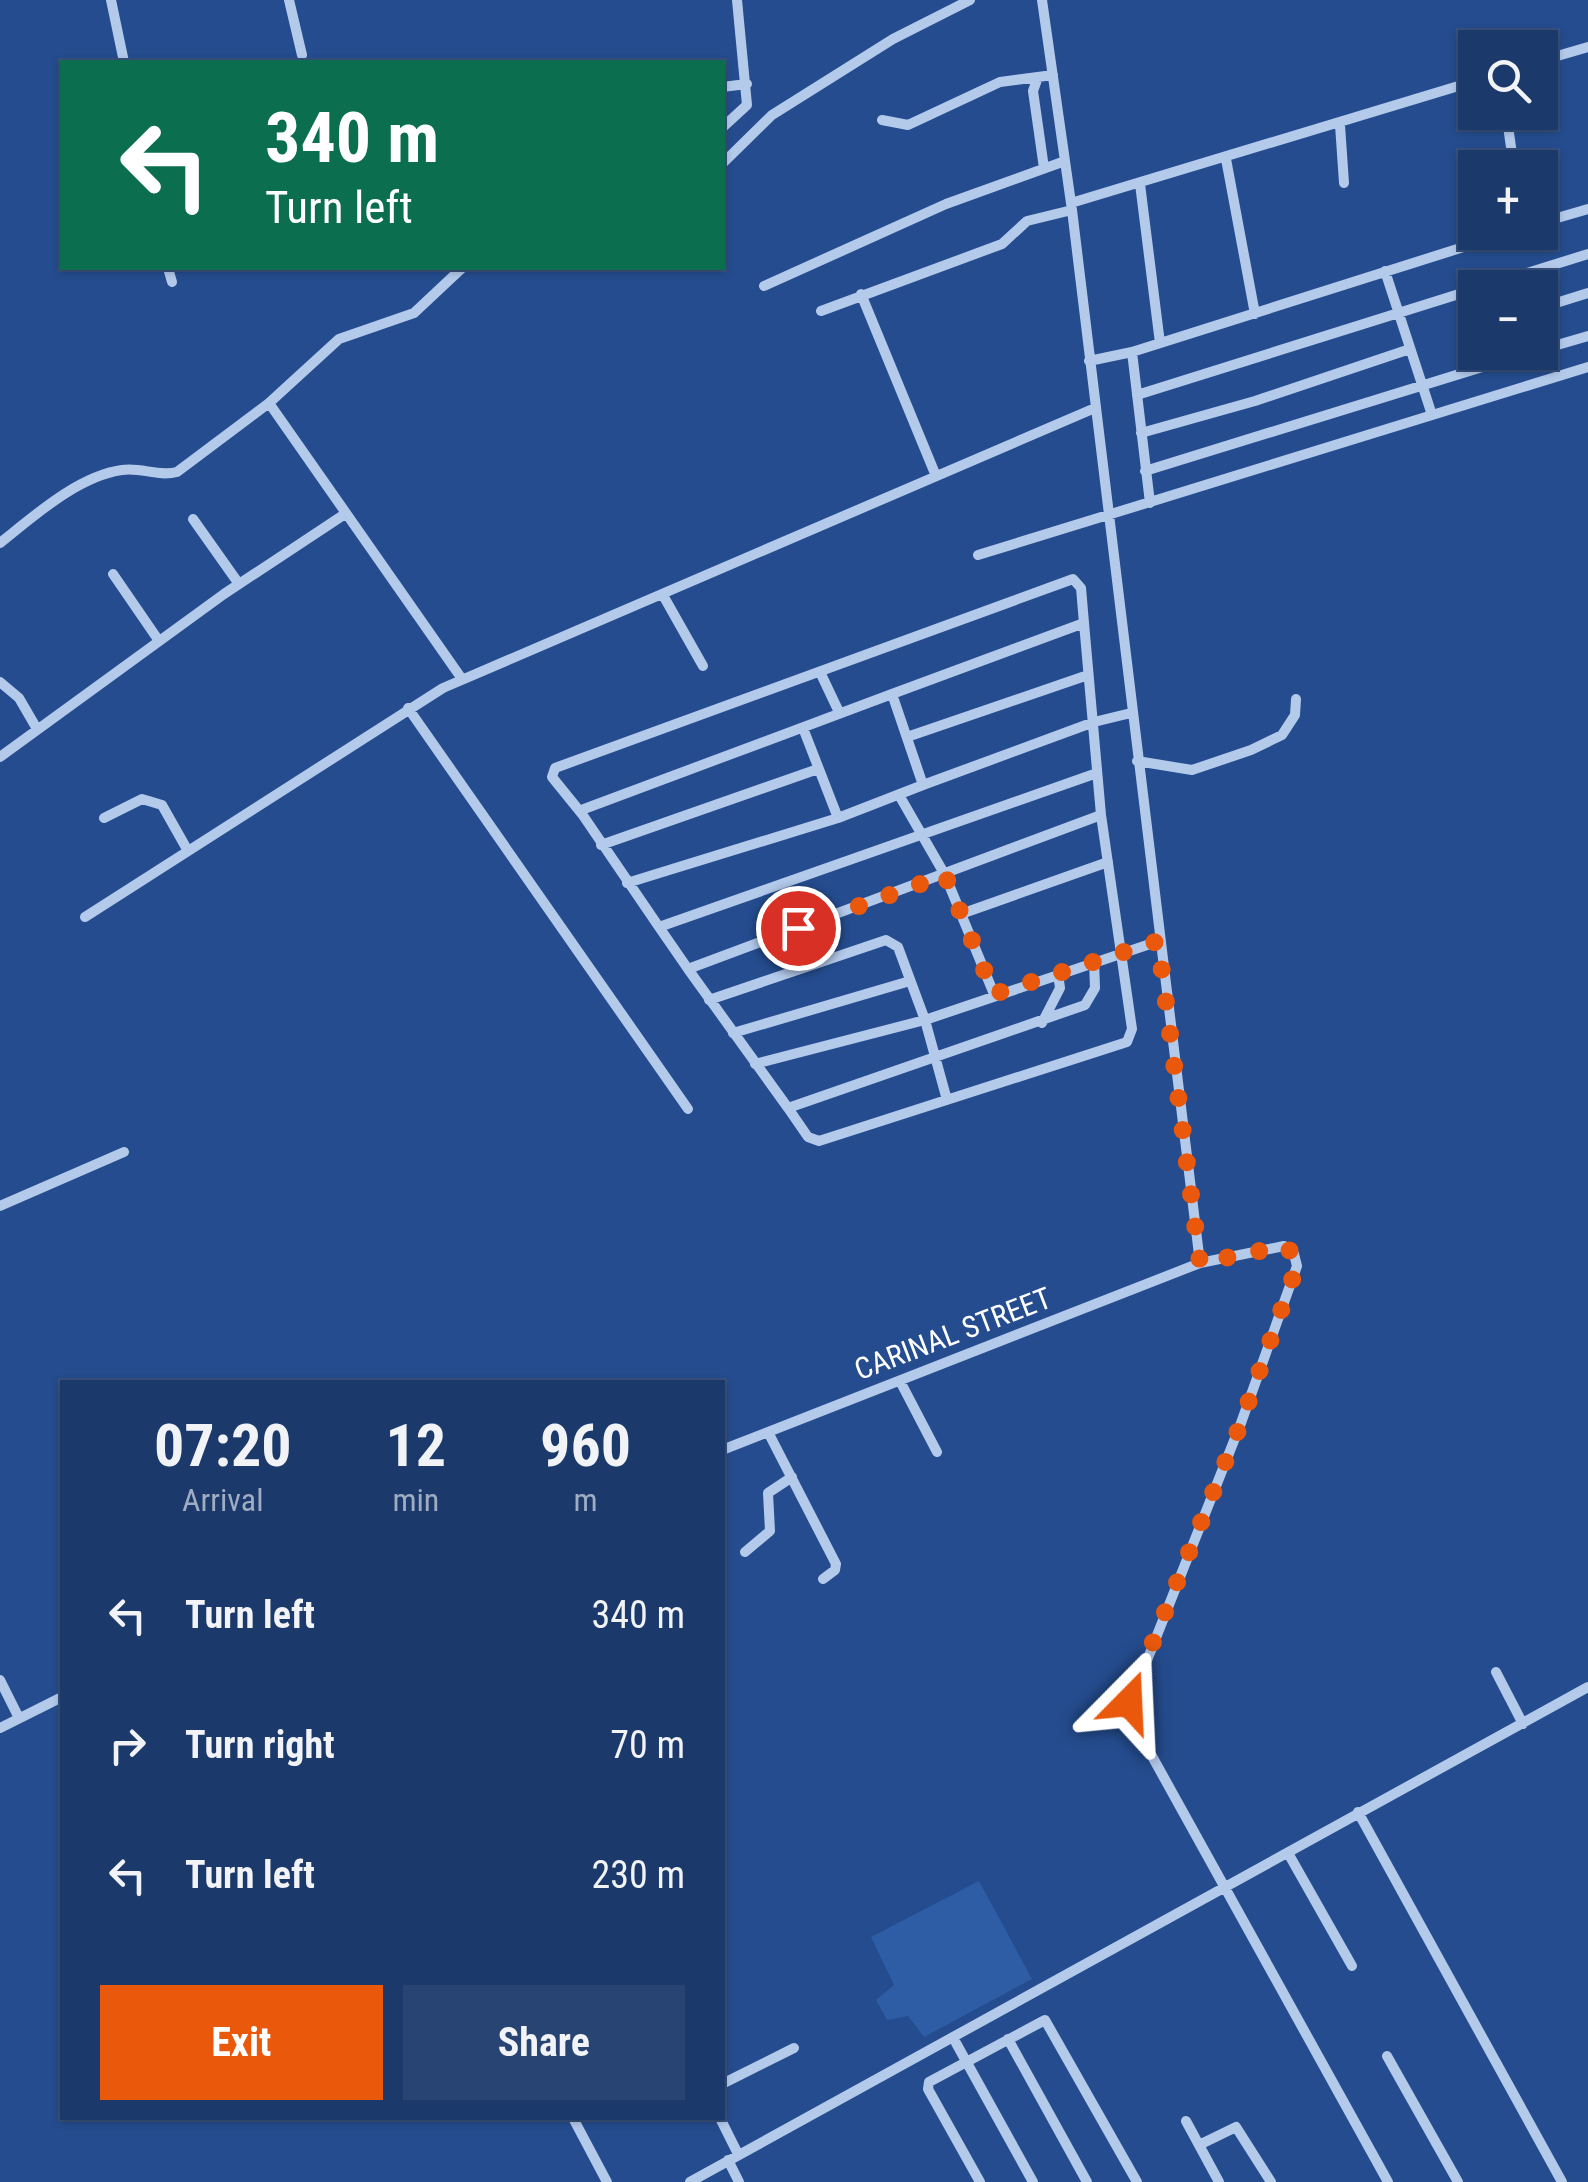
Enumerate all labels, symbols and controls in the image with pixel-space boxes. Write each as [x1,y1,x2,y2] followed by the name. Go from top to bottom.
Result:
[1458,30,1558,370] map controls
[1458,30,1558,130] button: search
[265,97,439,179] text: 340 m
[100,100,230,230] icon: left
[1458,150,1558,250] button: +
[265,181,413,234] text: Turn left
[1458,270,1558,370] button: −
[756,886,841,971] pin
[771,901,826,956] icon: arrive
[850,1280,1056,1387] street label: CARINAL STREET
[154,1410,292,1481] text: 07:20
[386,1410,446,1481] text: 12
[540,1410,631,1481] text: 960
[182,1481,263,1519] text: Arrival
[392,1481,439,1519] text: min
[574,1481,598,1519] text: m
[100,1588,155,1643] icon: left
[185,1593,315,1637] text: Turn left
[591,1593,685,1637] text: 340 m
[1077,1650,1181,1754] position arrow
[100,1718,155,1773] icon: right
[185,1723,335,1767] text: Turn right
[610,1723,685,1767] text: 70 m
[100,1848,155,1903] icon: left
[185,1853,315,1897] text: Turn left
[591,1853,685,1897] text: 230 m
[100,1985,383,2100] button: Exit
[403,1985,685,2100] button: Share

